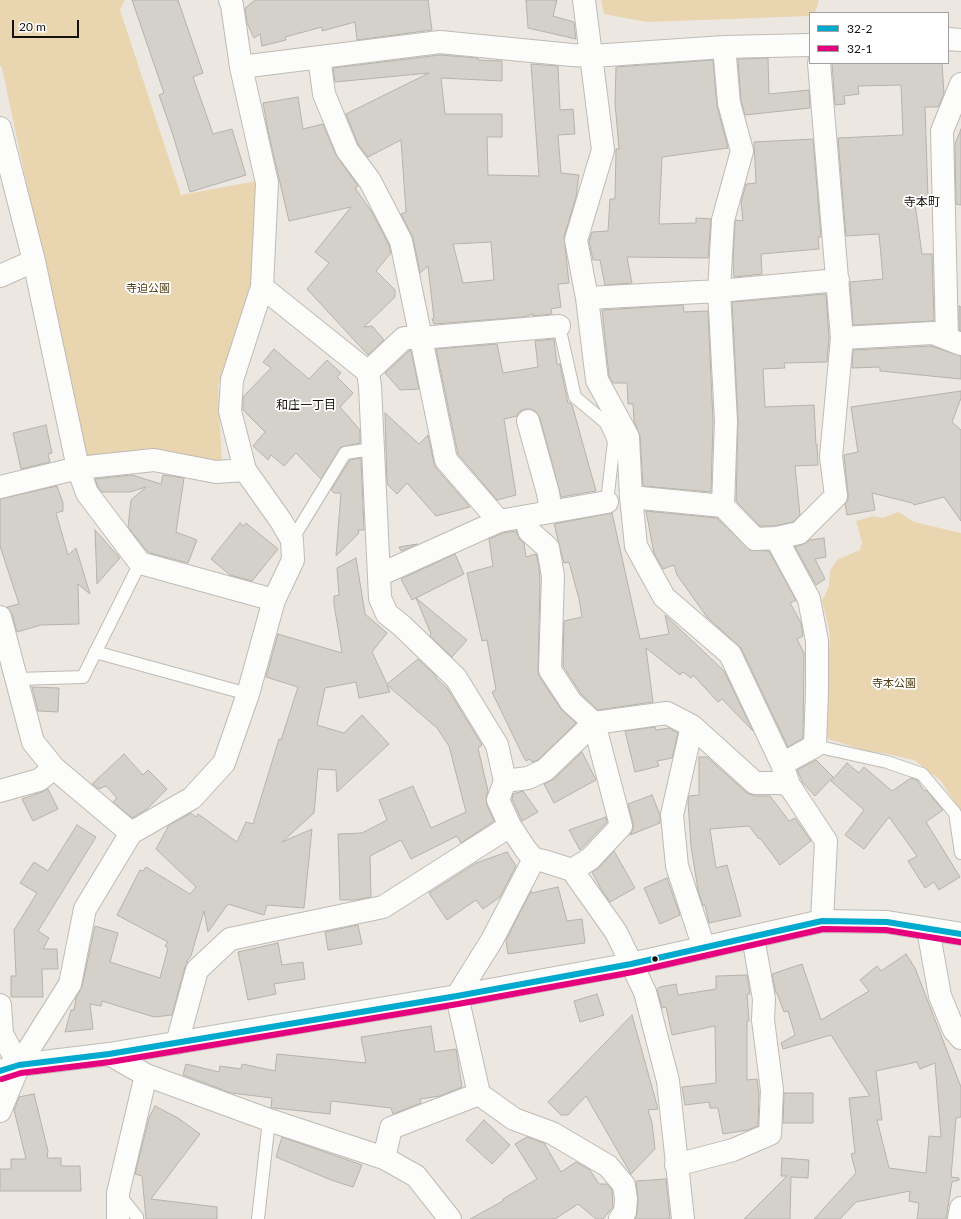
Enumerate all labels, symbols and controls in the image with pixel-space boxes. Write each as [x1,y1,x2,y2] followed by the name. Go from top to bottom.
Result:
[14,12,81,38] scale bar
[809,12,949,64] legend
[19,19,46,34] text: 20 m
[847,21,872,36] text: 32-2
[847,41,872,56] text: 32-1
[904,195,940,209] district label: 寺本町
[126,281,170,295] park label: 寺迫公園
[276,398,336,412] district label: 和庄一丁目
[872,676,916,690] park label: 寺本公園
[650,954,660,964] unlabelled marker

